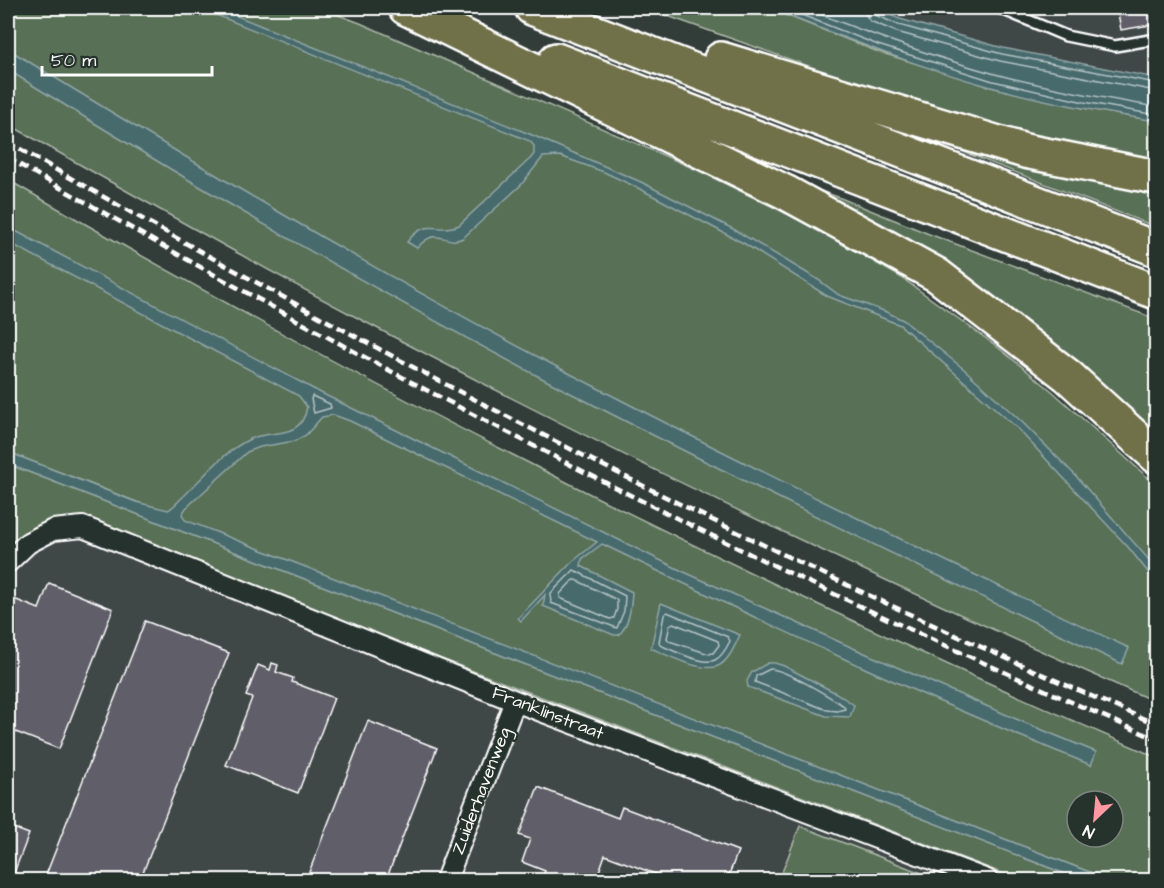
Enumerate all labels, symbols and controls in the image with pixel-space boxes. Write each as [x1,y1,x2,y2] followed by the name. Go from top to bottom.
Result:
[42,39,212,77] scale bar
[51,48,96,73] text: 50 m
[488,680,608,746] street label: Franklinstraat
[445,724,518,859] street label: Zuiderhavenweg
[1065,789,1125,849] north arrow
[1080,819,1098,844] text: N

